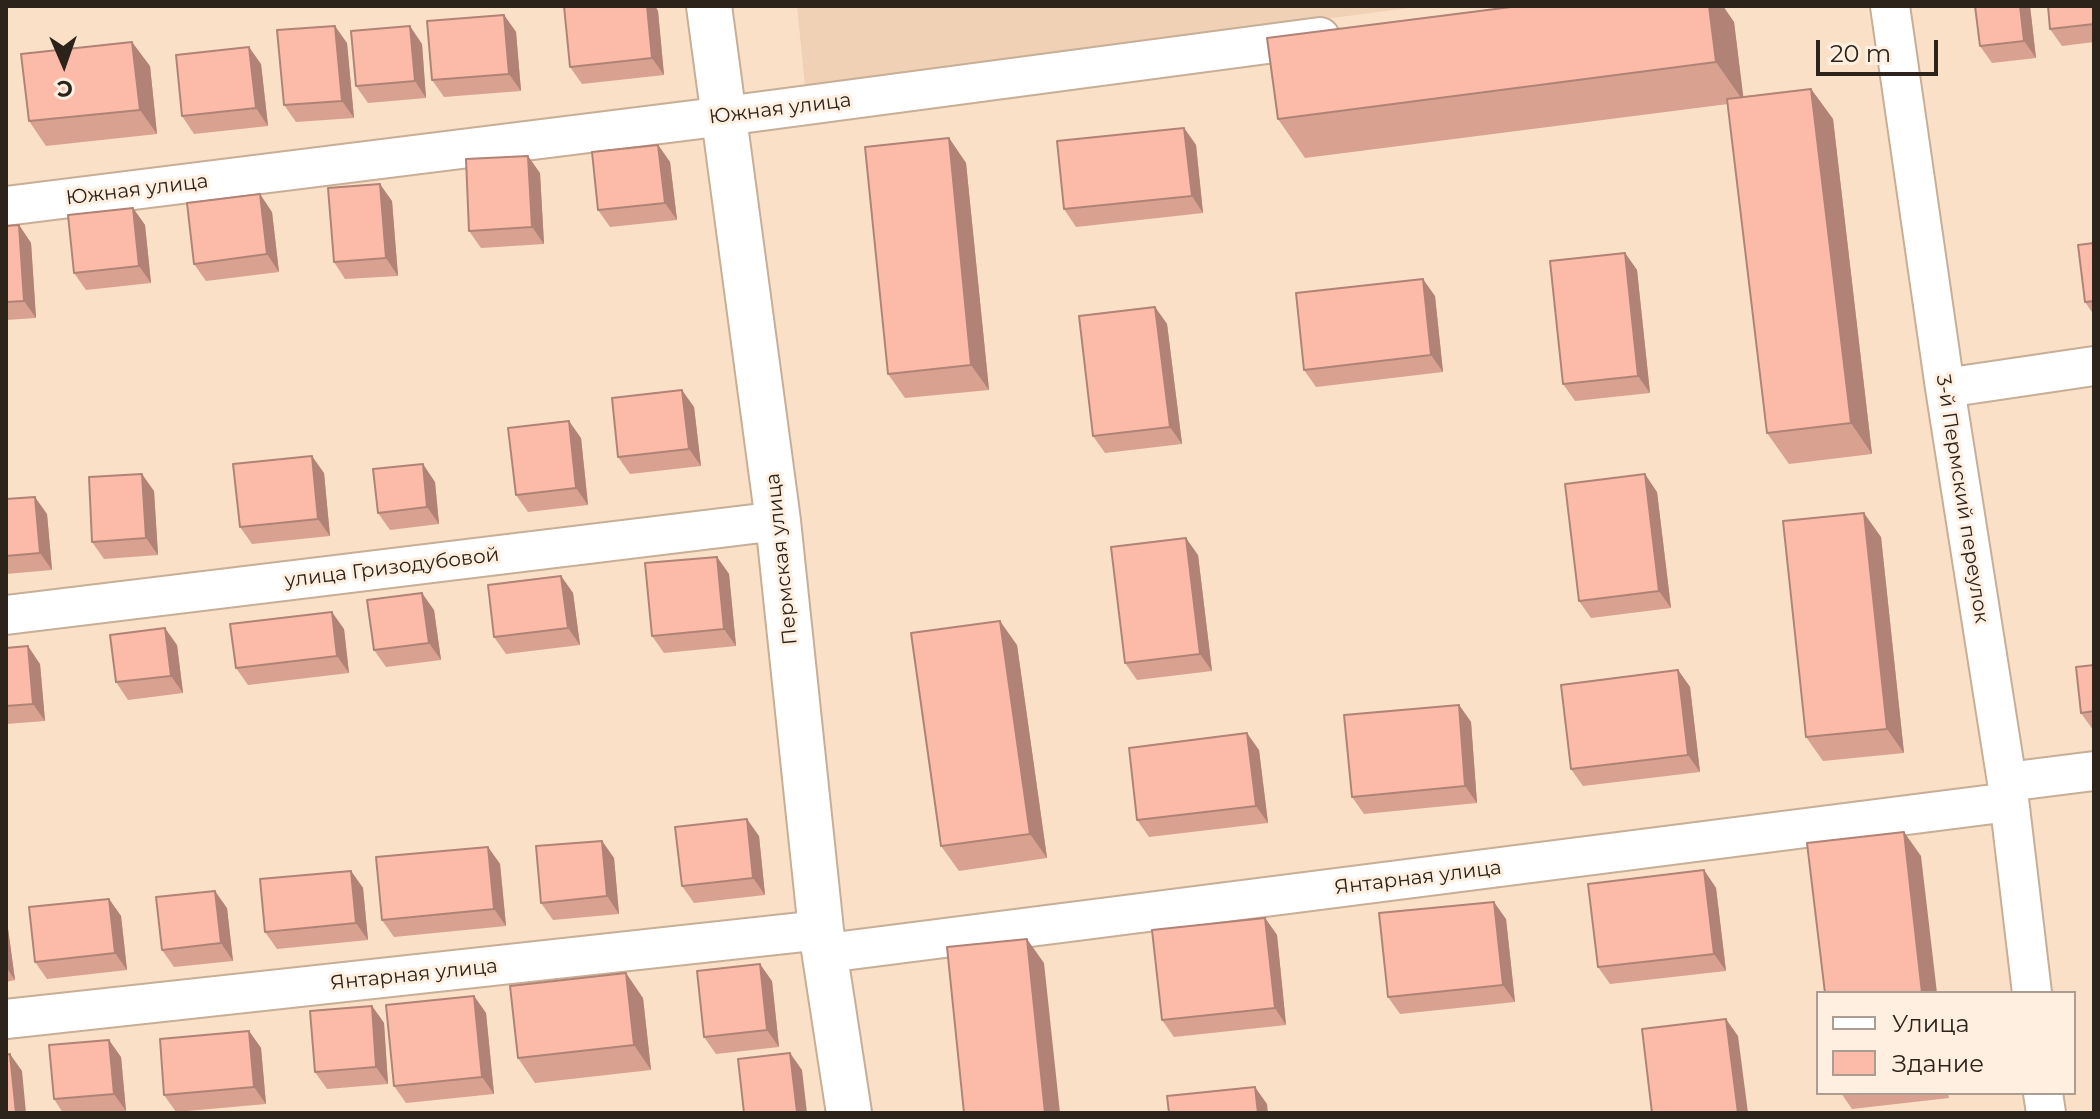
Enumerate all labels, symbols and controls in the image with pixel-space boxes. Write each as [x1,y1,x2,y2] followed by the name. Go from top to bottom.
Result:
[24,24,104,104] north arrow
[1820,24,1942,74] scale bar
[1830,39,1891,68] text: 20 m
[56,75,73,102] text: С
[708,88,852,130] street label: Южная улица
[65,169,209,211] street label: Южная улица
[1930,373,1994,625] street label: 3-й Пермский переулок
[761,472,803,646] street label: Пермская улица
[283,543,501,593] street label: улица Гризодубовой
[1333,856,1503,900] street label: Янтарная улица
[329,954,499,996] street label: Янтарная улица
[1816,991,2076,1095] legend
[1892,1009,1970,1038] text: Улица
[1892,1049,1984,1078] text: Здание

